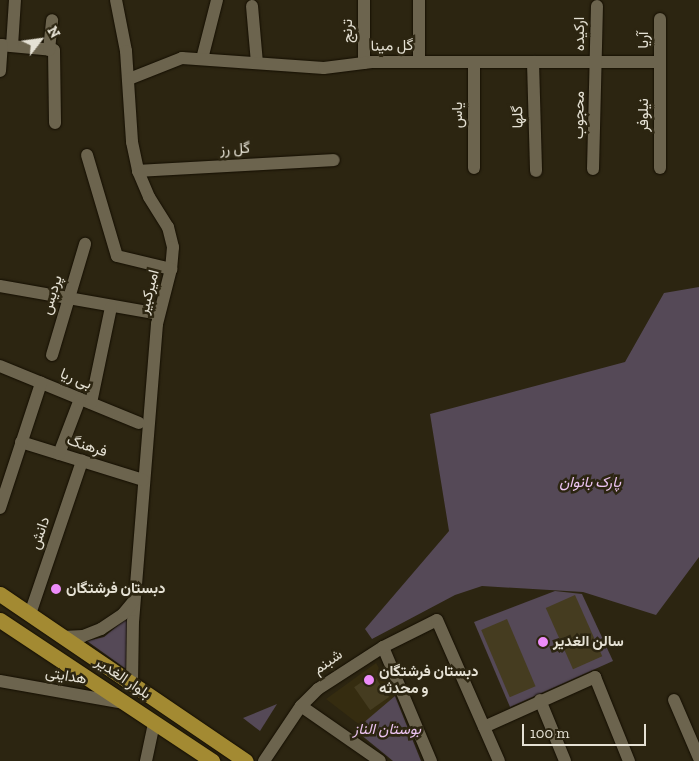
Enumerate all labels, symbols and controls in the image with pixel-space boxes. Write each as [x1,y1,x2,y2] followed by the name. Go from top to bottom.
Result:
[15,15,65,65] north arrow
[571,17,589,51] street label: ارکیده
[339,19,357,43] street label: ترنج
[43,23,63,41] text: N
[635,31,653,49] street label: آریا
[371,37,413,55] street label: گل مینا
[570,91,588,139] street label: محجوب
[635,98,653,132] street label: نیلوفر
[449,102,467,128] street label: یاس
[509,105,527,129] street label: گلها
[219,139,251,159] street label: گل رز
[135,268,163,316] street label: امیرکبیر
[38,273,66,317] street label: پردیس
[57,365,95,393] street label: بی ریا
[65,431,109,461] street label: فرهنگ
[559,474,621,492] park label: پارک بانوان
[26,514,54,552] street label: دانش
[66,580,166,598] place label: دبستان فرشتگان
[50,583,62,595] marker: دبستان فرشتگان
[553,633,624,651] place label: سالن الغدیر
[537,636,549,648] marker: سالن الغدیر
[310,646,346,678] street label: شبنم
[92,653,154,703] street label: بلوار الغدیر
[379,662,479,697] place label: دبستان فرشتگان و محدثه
[44,664,88,688] street label: هدایتی
[363,674,375,686] marker: دبستان فرشتگان و محدثه
[524,714,648,746] scale bar
[353,721,421,739] park label: بوستان الناز
[530,724,569,742] text: 100 m

